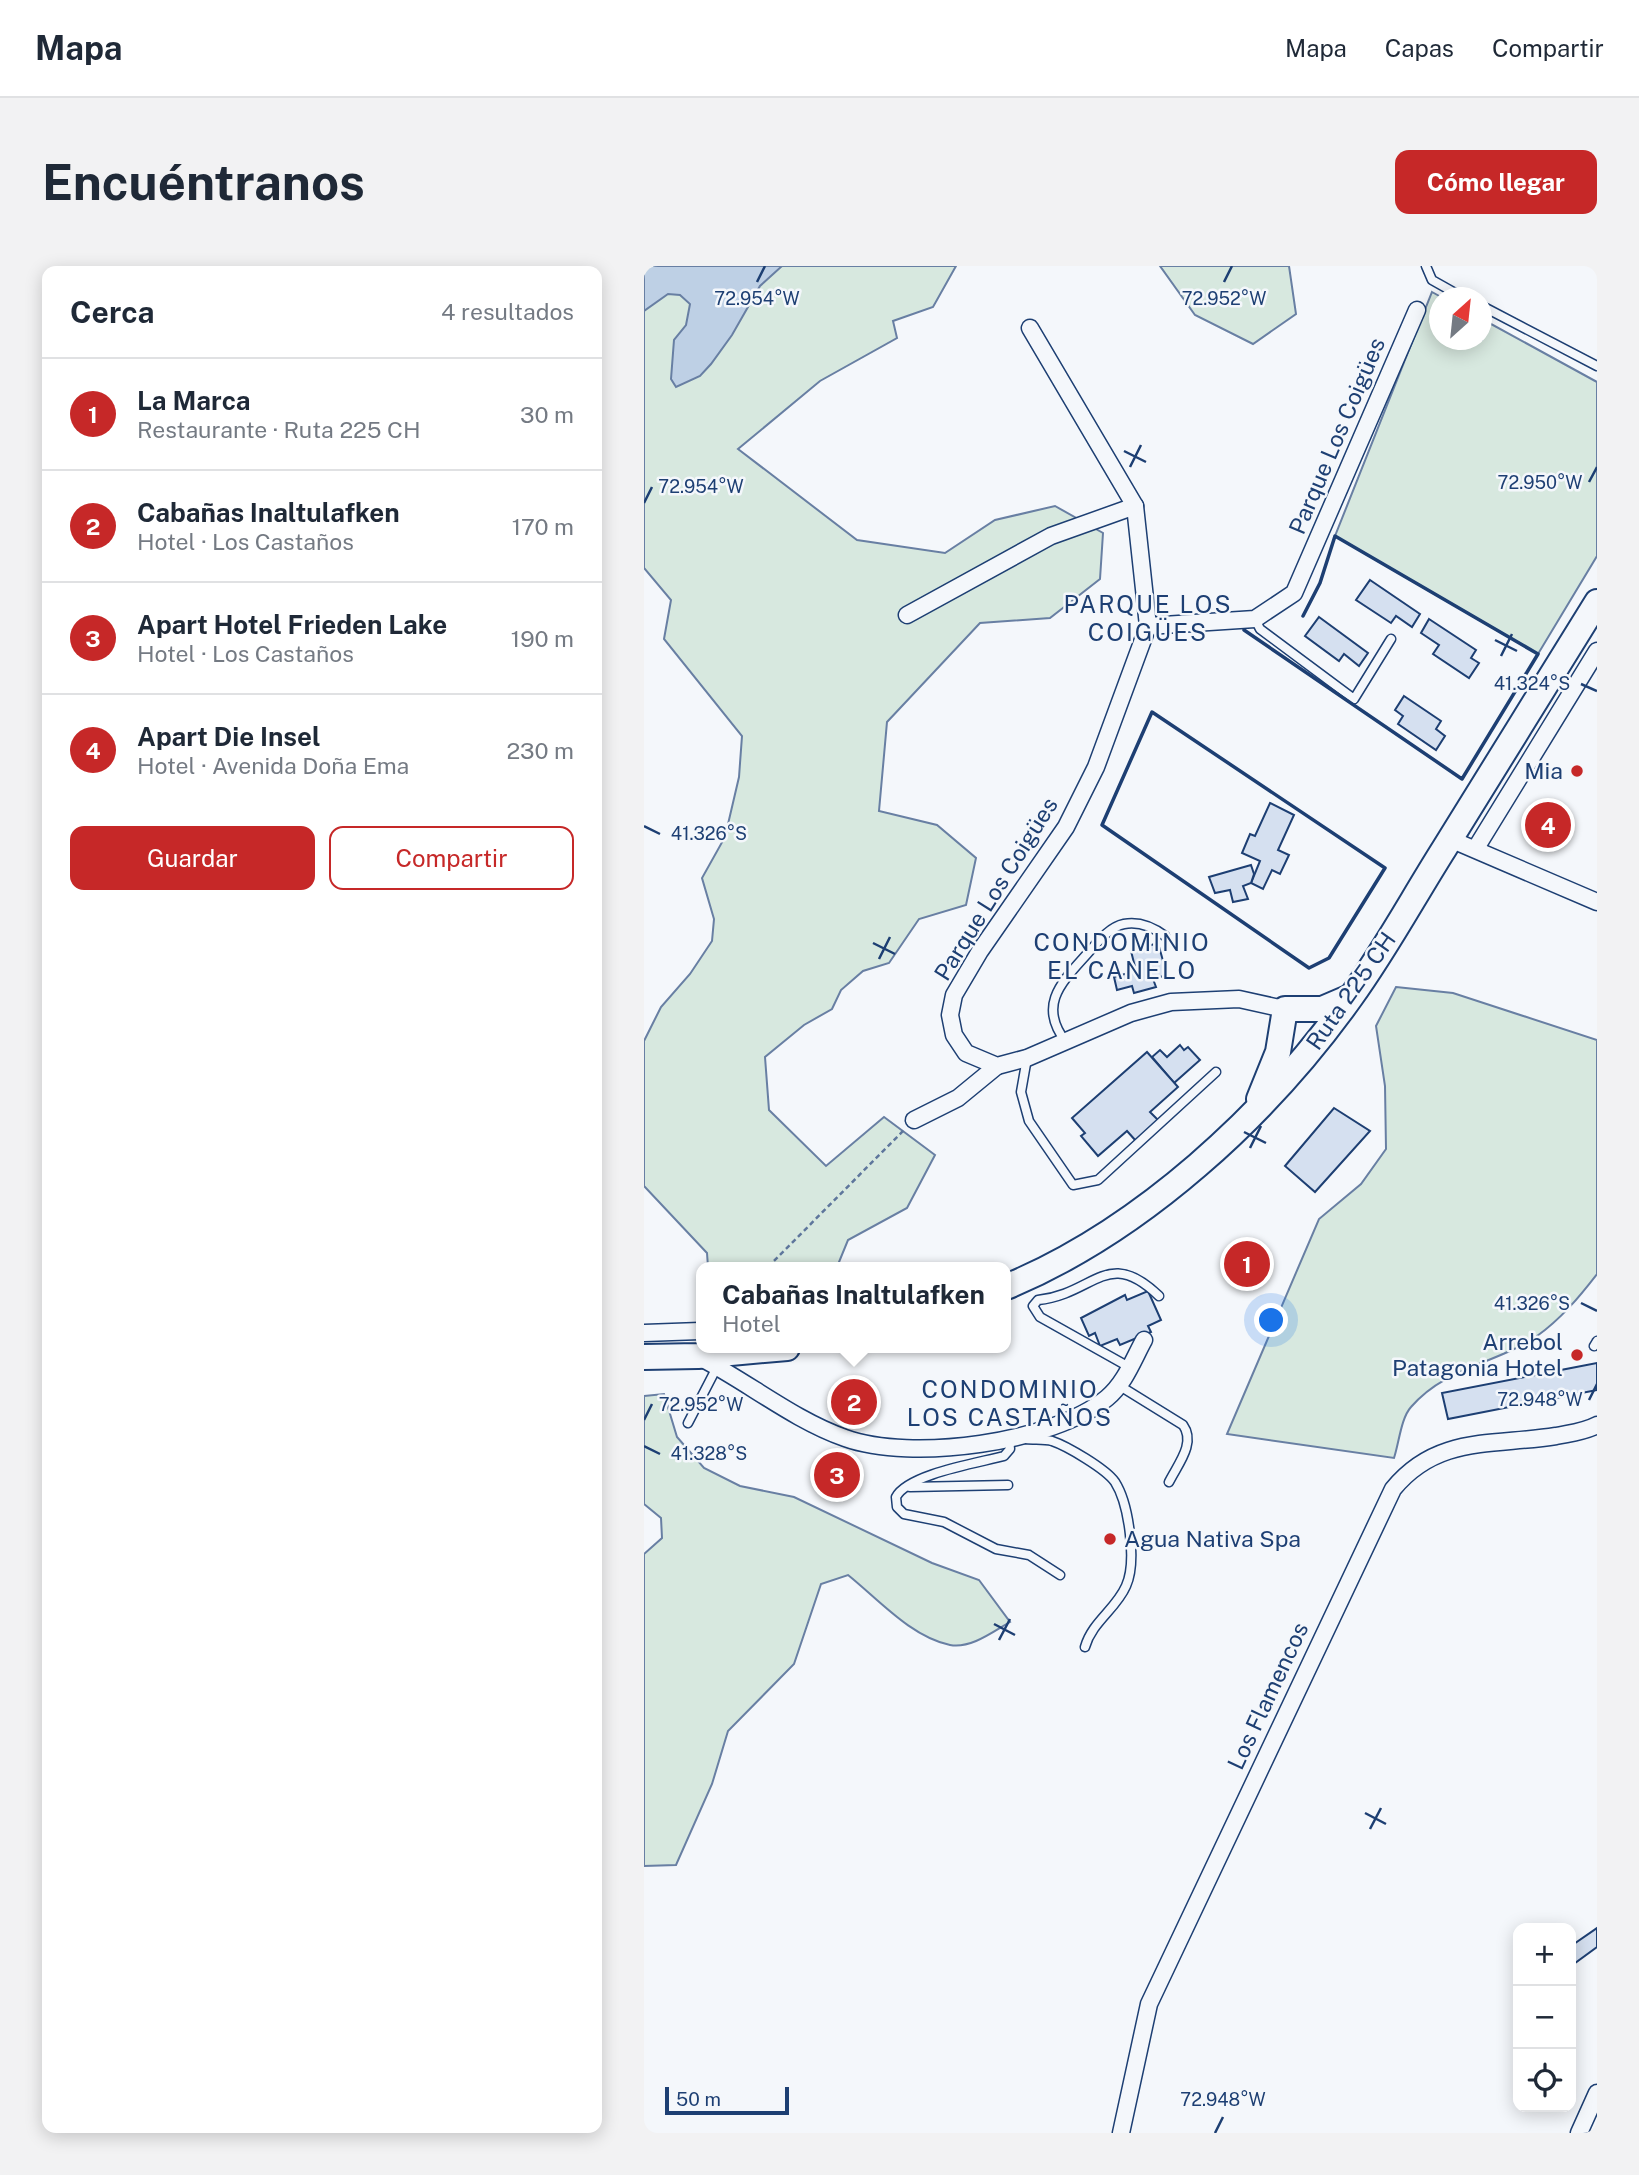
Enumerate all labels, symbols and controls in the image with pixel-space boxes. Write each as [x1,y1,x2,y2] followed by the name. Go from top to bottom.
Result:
[35,29,123,67] text: Mapa
[1285,34,1347,62] text: Mapa
[1385,34,1454,62] text: Capas
[1492,34,1604,62] text: Compartir
[1395,150,1597,214] button: Cómo llegar
[42,153,365,211] text: Encuéntranos
[1429,287,1492,350] north arrow
[714,288,800,309] text: 72.954°W
[1182,288,1266,309] text: 72.952°W
[70,294,155,330] text: Cerca
[441,298,574,325] text: 4 resultados
[1283,334,1390,538] street label: Parque Los Coigües
[137,385,251,416] text: La Marca
[88,401,98,428] text: 1
[520,401,574,428] text: 30 m
[137,416,421,443] text: Restaurante · Ruta 225 CH
[1498,472,1583,493] text: 72.950°W
[658,476,744,497] text: 72.954°W
[137,497,400,528] text: Cabañas Inaltulafken
[86,513,100,540] text: 2
[512,513,574,540] text: 170 m
[137,528,354,555] text: Hotel · Los Castaños
[1063,590,1233,646] district label: PARQUE LOS COIGÜES
[137,609,447,640] text: Apart Hotel Frieden Lake
[85,625,101,652] text: 3
[511,625,574,652] text: 190 m
[137,640,354,667] text: Hotel · Los Castaños
[1494,673,1570,694] text: 41.324°S
[137,721,321,752] text: Apart Die Insel
[85,737,101,764] text: 4
[506,737,574,764] text: 230 m
[137,752,409,779] text: Hotel · Avenida Doña Ema
[1524,757,1563,784] place label: Mia
[1569,763,1585,779] marker: Mia
[928,792,1063,985] street label: Parque Los Coigües
[1525,799,1571,851] pin: 4
[671,823,747,844] text: 41.326°S
[70,826,315,890] button: Guardar
[329,826,574,890] button: Compartir
[1300,927,1401,1055] street label: Ruta 225 CH
[1033,928,1211,984] district label: CONDOMINIO EL CANELO
[1224,1238,1270,1290] pin: 1
[696,1262,1011,1353] popup
[722,1279,985,1310] text: Cabañas Inaltulafken
[1494,1293,1570,1314] text: 41.326°S
[1254,1303,1288,1337] your location
[722,1310,781,1337] text: Hotel
[1392,1328,1563,1381] place label: Arrebol Patagonia Hotel
[1569,1347,1585,1363] marker: Arrebol Patagonia Hotel
[907,1375,1113,1431] district label: CONDOMINIO LOS CASTAÑOS
[831,1376,877,1428] pin: 2
[1497,1389,1583,1410] text: 72.948°W
[659,1394,743,1415] text: 72.952°W
[671,1443,747,1464] text: 41.328°S
[814,1449,860,1501] pin: 3
[1124,1525,1301,1552] place label: Agua Nativa Spa
[1102,1531,1118,1547] marker: Agua Nativa Spa
[1222,1618,1313,1774] street label: Los Flamencos
[1513,1923,1576,2112] map controls
[1513,1923,1576,1986] button: +
[1513,1986,1576,2049] button: −
[1513,2049,1576,2112] button: locate
[665,2084,789,2116] scale bar
[676,2088,721,2110] text: 50 m
[1180,2089,1266,2110] text: 72.948°W

